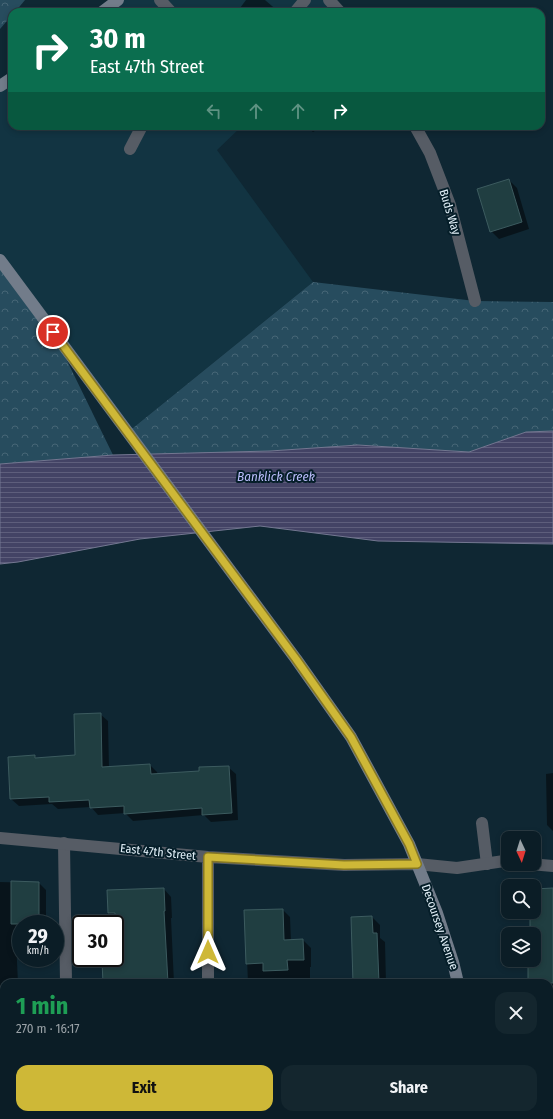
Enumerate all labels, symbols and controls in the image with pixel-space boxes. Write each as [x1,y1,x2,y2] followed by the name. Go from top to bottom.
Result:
[90,22,146,55] text: 30 m
[24,24,76,76] icon: right
[90,56,204,78] text: East 47th Street
[203,100,225,122] icon: left
[245,100,267,122] icon: ahead
[287,100,309,122] icon: ahead
[329,100,351,122] icon: right
[436,188,464,237] street label: Buds Way
[36,315,70,349] pin
[42,321,64,343] icon: arrive
[237,469,316,484] water label: Banklick Creek
[501,831,541,871] north arrow
[501,831,541,967] map controls
[119,841,197,863] street label: East 47th Street
[501,879,541,919] button: search
[419,882,461,972] street label: Decoursey Avenue
[72,915,124,967] speed limit sign: 30
[28,924,48,948] text: 29
[501,927,541,967] button: layers
[187,931,229,973] position arrow
[27,945,49,957] text: km/h
[16,992,68,1020] text: 1 min
[495,992,537,1034] button: close
[16,1021,80,1036] text: 270 m · 16:17
[16,1065,273,1111] button: Exit
[281,1065,537,1111] button: Share

